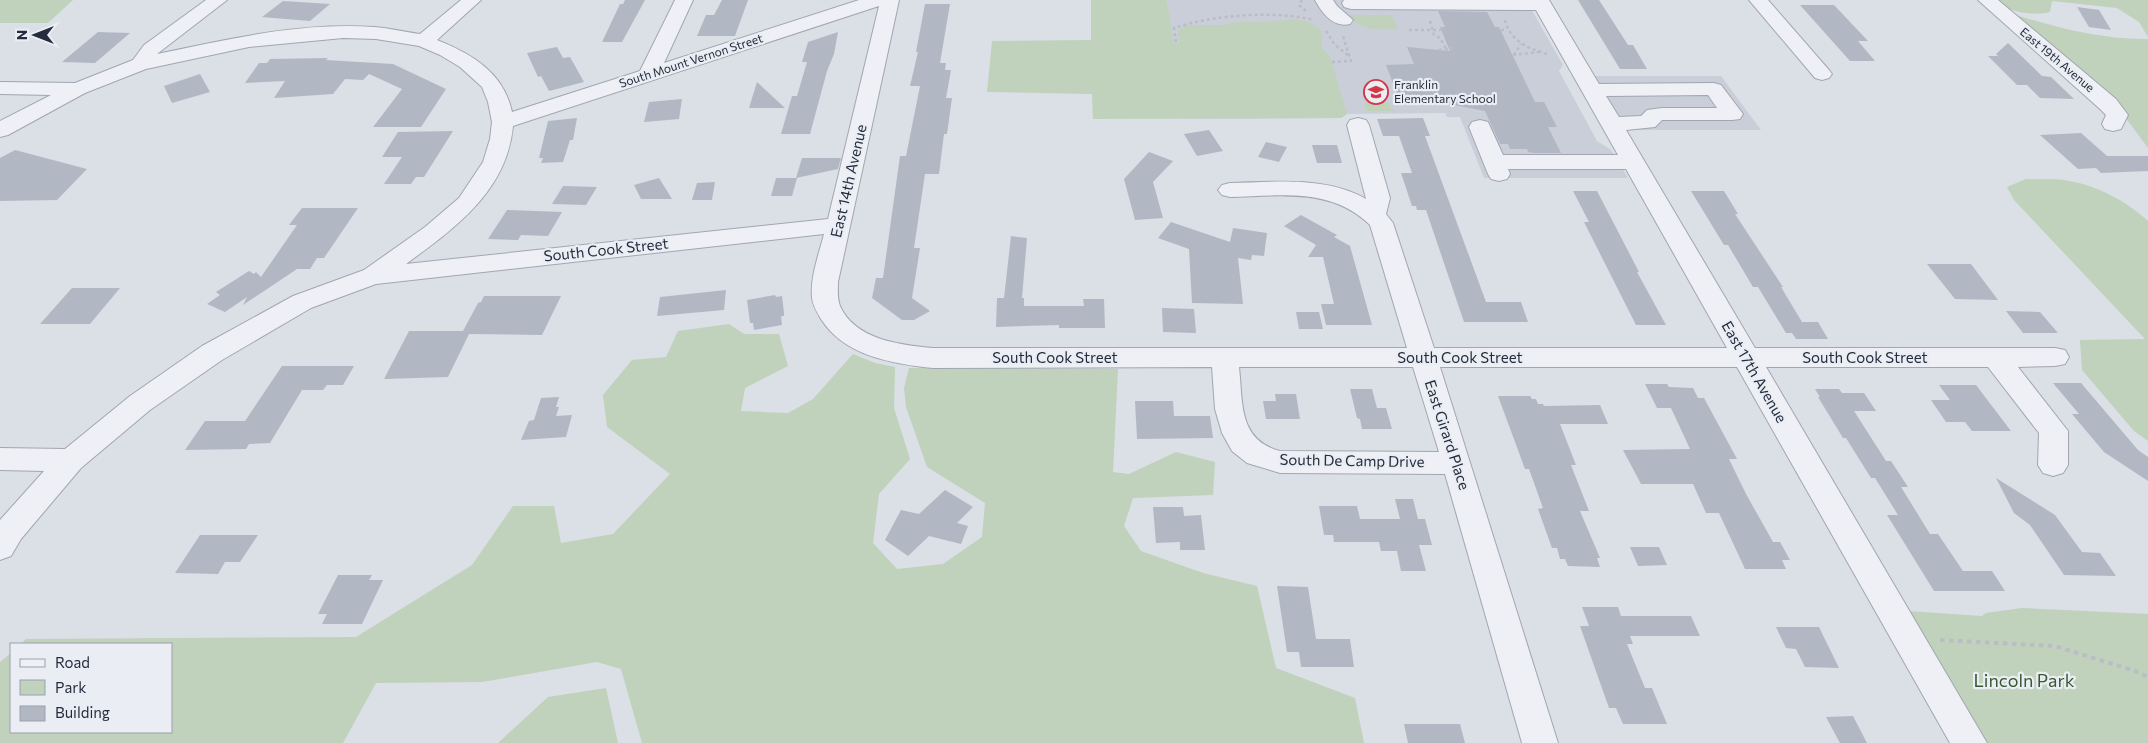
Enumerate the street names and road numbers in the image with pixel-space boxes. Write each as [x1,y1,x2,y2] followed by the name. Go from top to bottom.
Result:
[2018,24,2098,94] street label: East 19th Avenue
[617,30,764,90] street label: South Mount Vernon Street
[826,122,870,239] street label: East 14th Avenue
[543,234,669,265] street label: South Cook Street
[1718,317,1791,426] street label: East 17th Avenue
[992,348,1118,366] street label: South Cook Street
[1397,348,1523,366] street label: South Cook Street
[1802,348,1928,366] street label: South Cook Street
[1422,377,1474,492] street label: East Girard Place
[1279,450,1425,470] street label: South De Camp Drive

